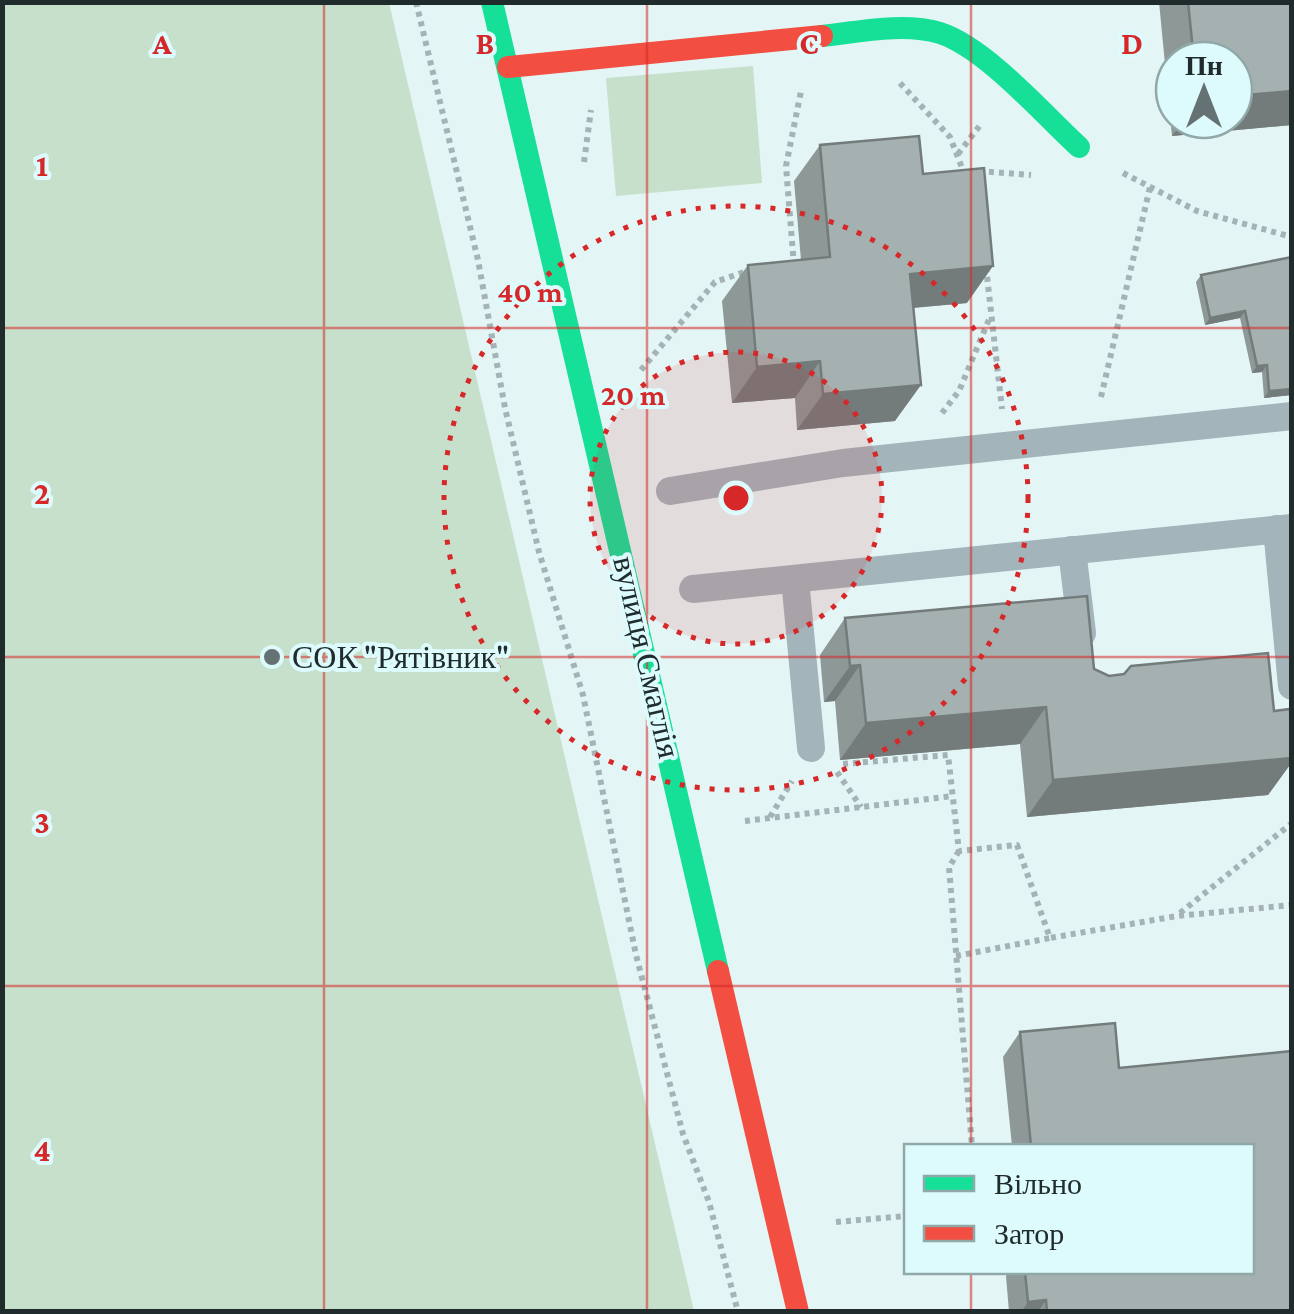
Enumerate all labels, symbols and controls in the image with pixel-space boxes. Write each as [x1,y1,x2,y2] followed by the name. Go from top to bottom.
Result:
[151,25,172,61] text: A
[476,25,494,61] text: B
[799,25,819,61] text: C
[1121,25,1143,61] text: D
[1154,40,1254,140] north arrow
[1185,50,1223,81] text: Пн
[36,147,48,183] text: 1
[497,275,563,308] text: 40 m
[601,378,666,411] text: 20 m
[34,475,50,511] text: 2
[718,480,754,516] centre of rings
[606,552,688,762] street label: вулиця Смаглія
[292,639,509,675] place label: СОК "Рятівник"
[261,646,283,668] marker: СОК "Рятівник"
[34,804,50,840] text: 3
[33,1132,51,1168] text: 4
[904,1144,1254,1274] legend
[994,1167,1082,1200] text: Вільно
[994,1217,1064,1250] text: Затор

